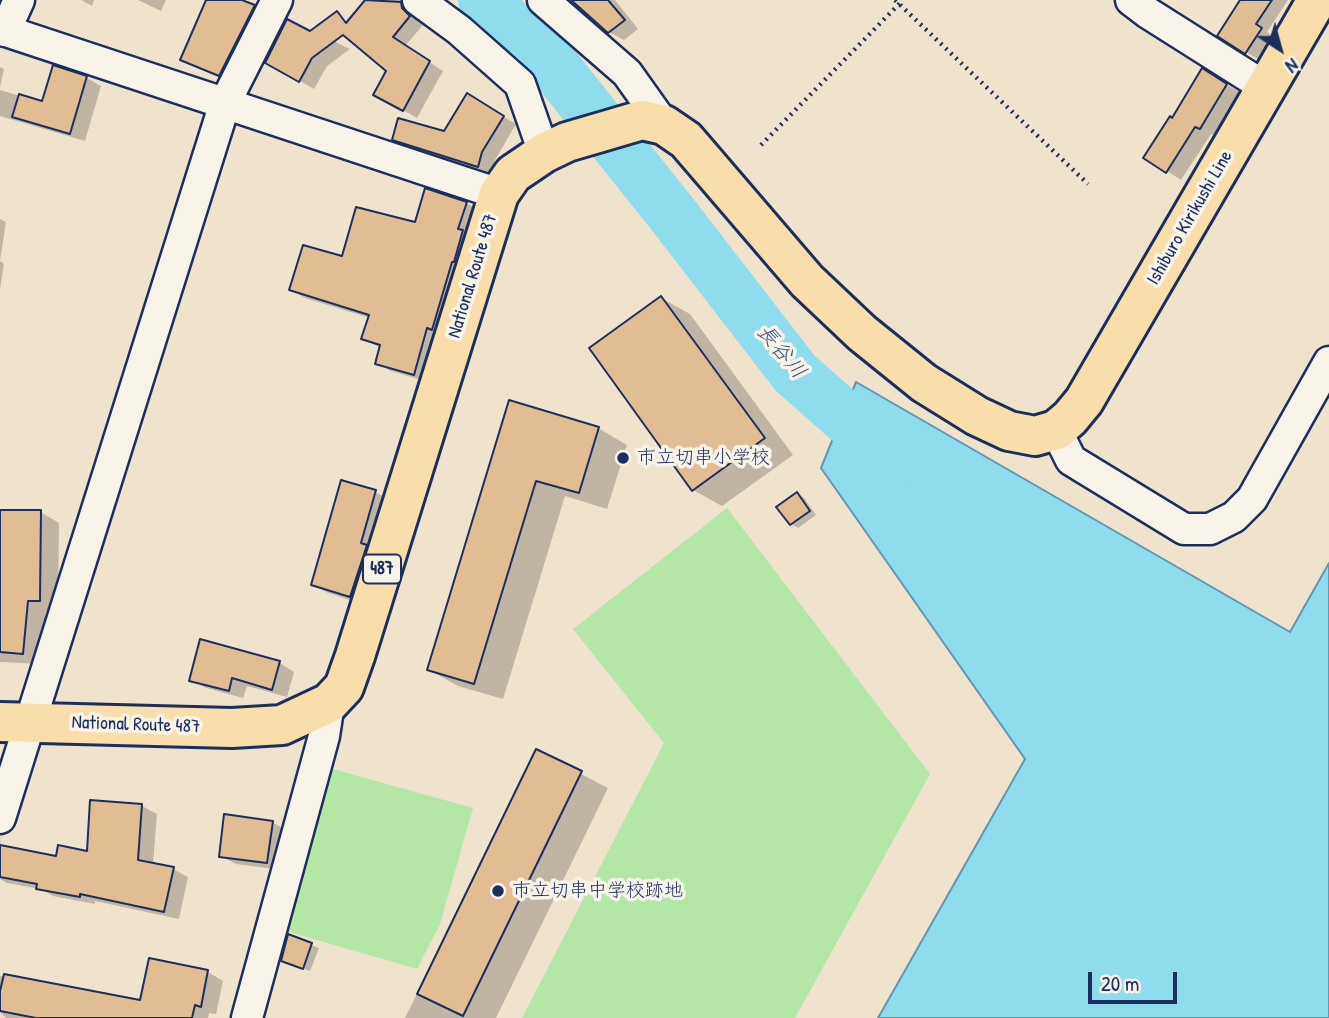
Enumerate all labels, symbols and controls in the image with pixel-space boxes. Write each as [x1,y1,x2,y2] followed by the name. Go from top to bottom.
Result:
[1245,14,1315,84] north arrow
[1281,52,1304,79] text: N
[1142,147,1238,289] street label: Ishiburo Kirikushi Line
[443,211,503,341] street label: National Route 487
[751,320,811,384] water label: 長谷川
[637,447,770,469] place label: 市立切串小学校
[615,450,631,466] marker: 市立切串小学校
[363,554,401,584] road number: 487
[71,711,201,739] street label: National Route 487
[512,880,683,902] place label: 市立切串中学校跡地
[490,883,506,899] marker: 市立切串中学校跡地
[1091,958,1180,1002] scale bar
[1101,969,1139,998] text: 20 m

